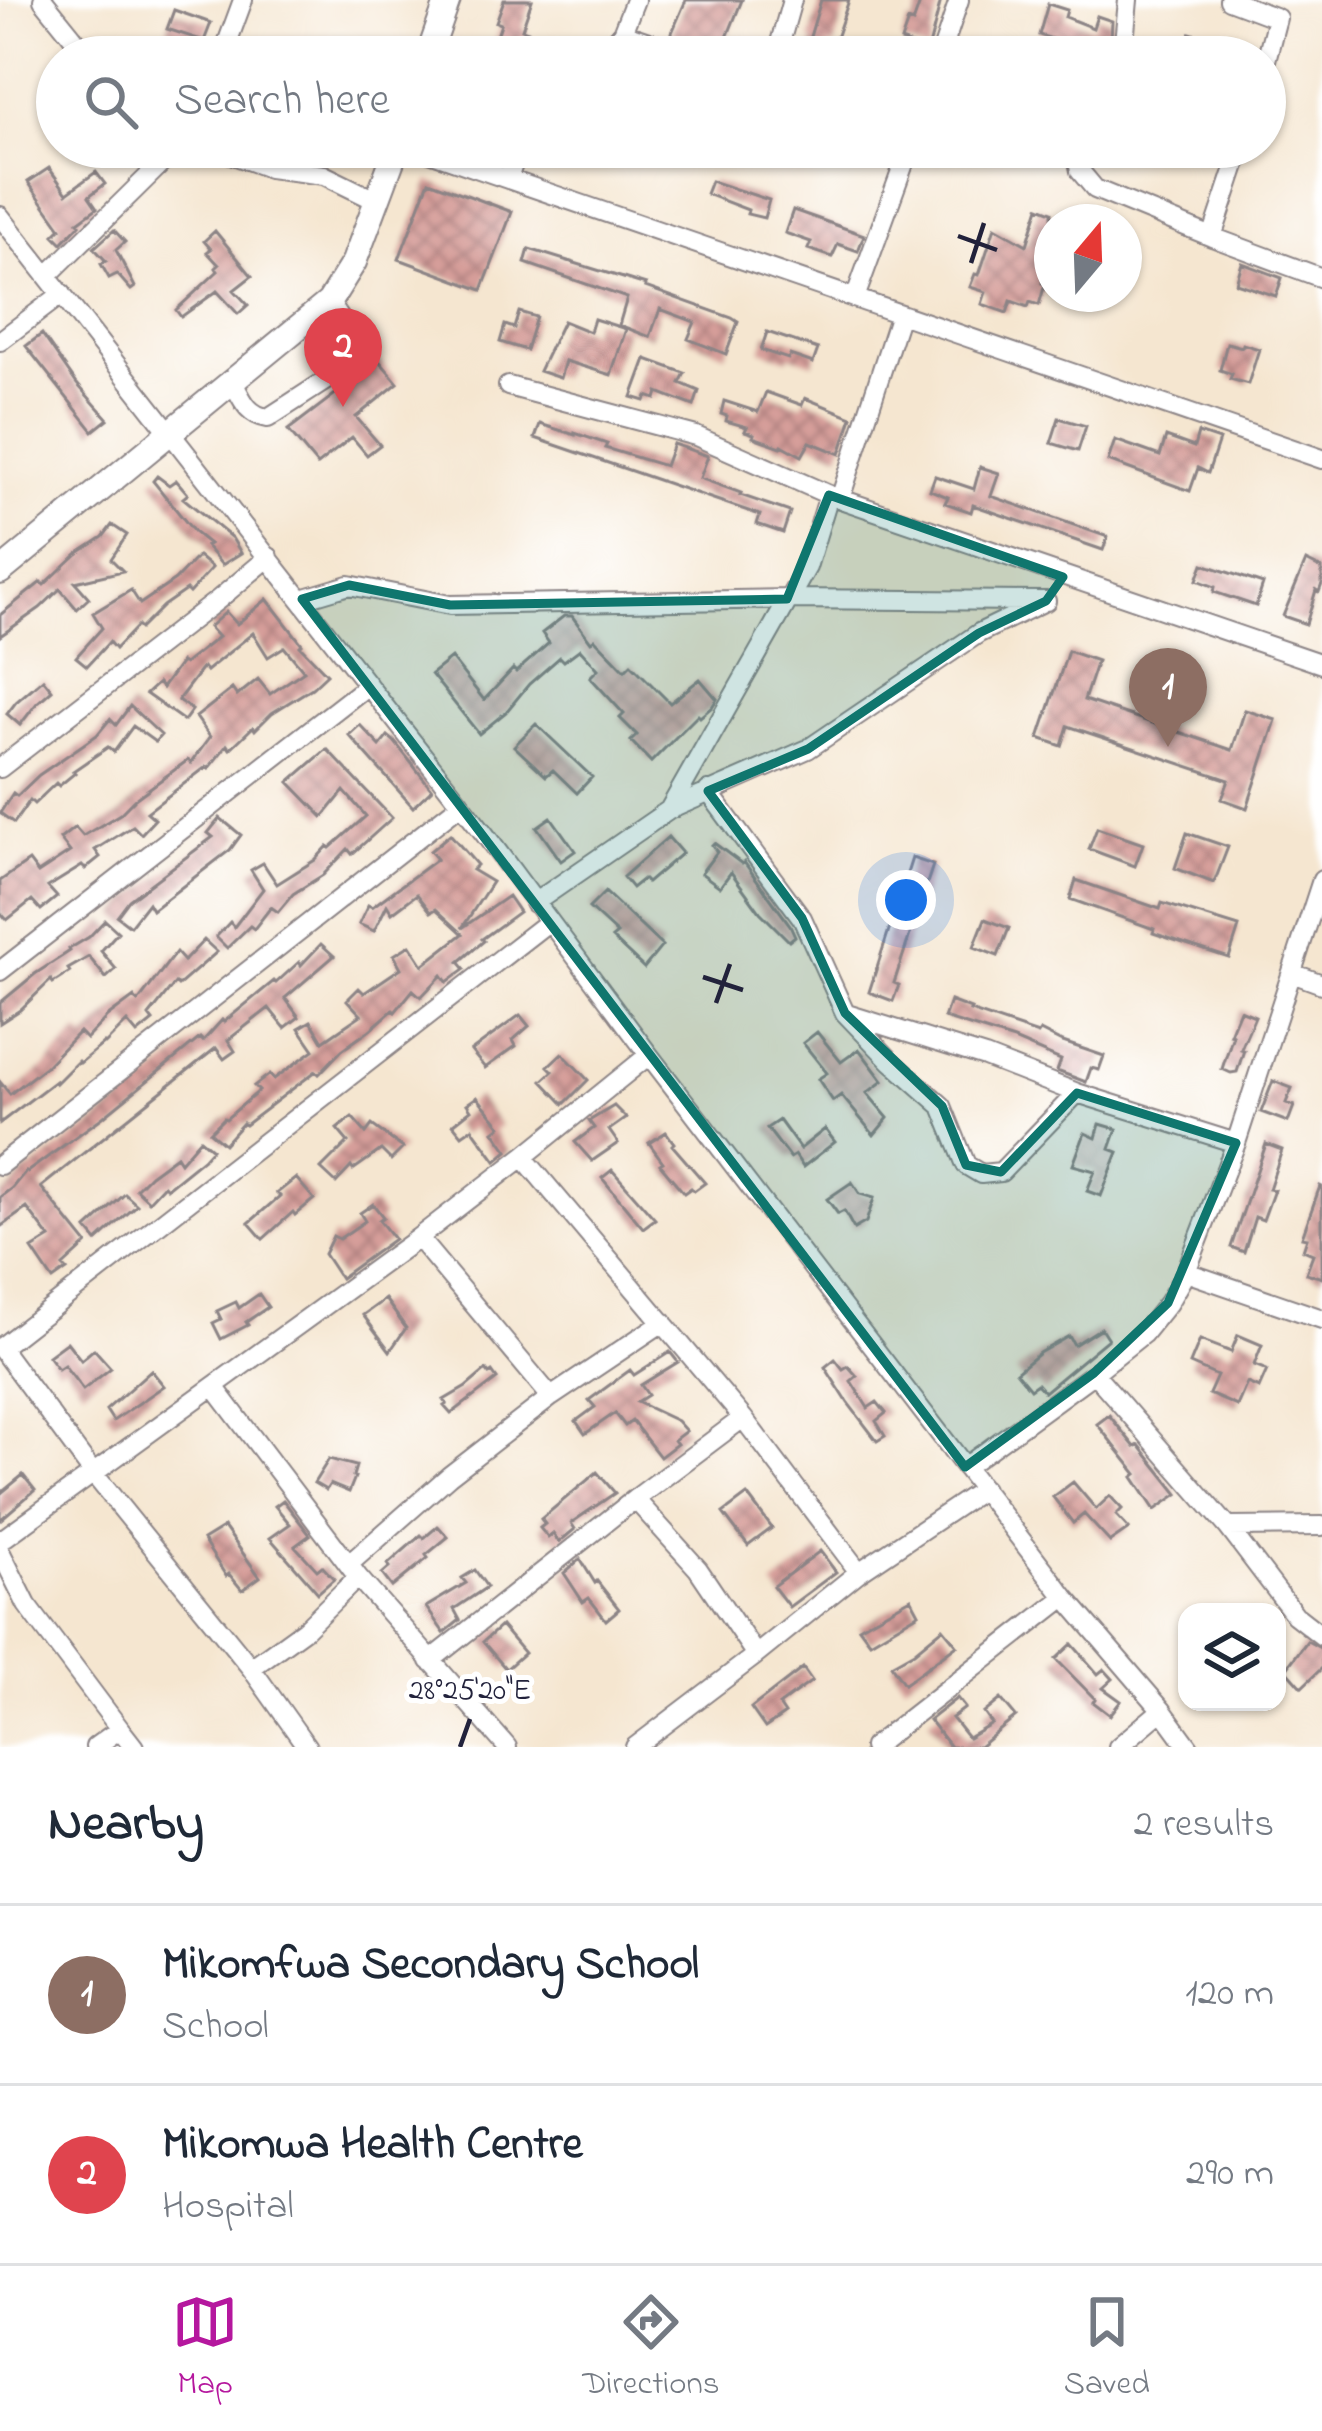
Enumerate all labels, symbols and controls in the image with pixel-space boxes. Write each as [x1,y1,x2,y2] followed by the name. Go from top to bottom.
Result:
[36,36,1286,168] search box
[78,69,144,135] icon: search
[174,69,390,135] text: Search here
[1034,204,1142,312] north arrow
[304,308,382,407] pin: 2
[1129,648,1207,747] pin: 1
[876,870,936,930] your location
[1178,1603,1286,1711] map controls
[1178,1603,1286,1711] button: layers
[409,1670,531,1714] text: 28°25'20"E
[48,1788,204,1863] text: Nearby
[1134,1797,1274,1854] text: 2 results
[162,1933,699,1999] text: Mikomfwa Secondary School
[81,1966,93,2023] text: 1
[1185,1966,1274,2023] text: 120 m
[162,1999,269,2056] text: School
[162,2113,583,2179] text: Mikomwa Health Centre
[77,2146,97,2203] text: 2
[1186,2146,1274,2203] text: 290 m
[162,2179,294,2236] text: Hospital
[172,2289,238,2409] tab: Map
[582,2289,719,2409] tab: Directions
[1064,2289,1150,2409] tab: Saved

